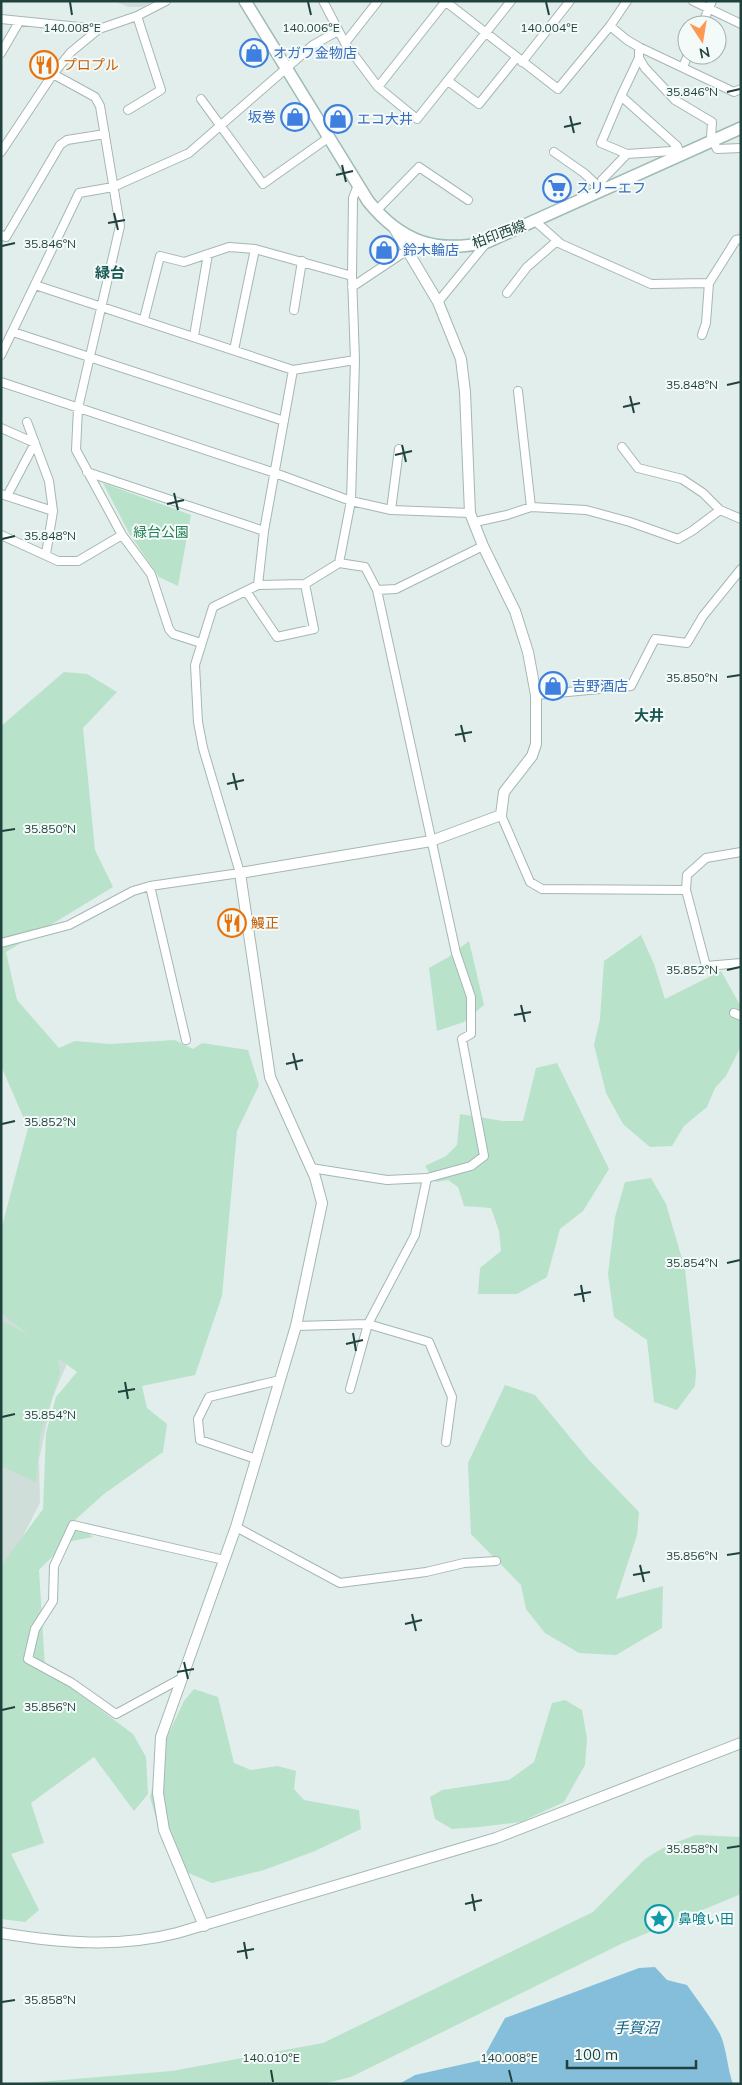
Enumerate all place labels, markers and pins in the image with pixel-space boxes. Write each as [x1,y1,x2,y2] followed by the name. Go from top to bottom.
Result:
[239,38,269,68] shop icon: オガワ金物店
[273,44,357,62] place label: オガワ金物店
[29,50,59,80] restaurant icon: プロプル
[63,56,119,74] place label: プロプル
[280,102,310,132] shop icon: 坂巻
[323,104,353,134] shop icon: エコ大井
[248,108,276,126] place label: 坂巻
[357,110,413,128] place label: エコ大井
[542,173,572,203] supermarket icon: スリーエフ
[576,179,646,197] place label: スリーエフ
[369,235,399,265] shop icon: 鈴木輪店
[403,241,459,259] place label: 鈴木輪店
[538,671,568,701] shop icon: 吉野酒店
[572,677,628,695] place label: 吉野酒店
[217,908,247,938] restaurant icon: 鰻正
[251,914,279,932] place label: 鰻正
[644,1904,674,1934] place icon: 鼻喰い田
[678,1910,734,1928] place label: 鼻喰い田

